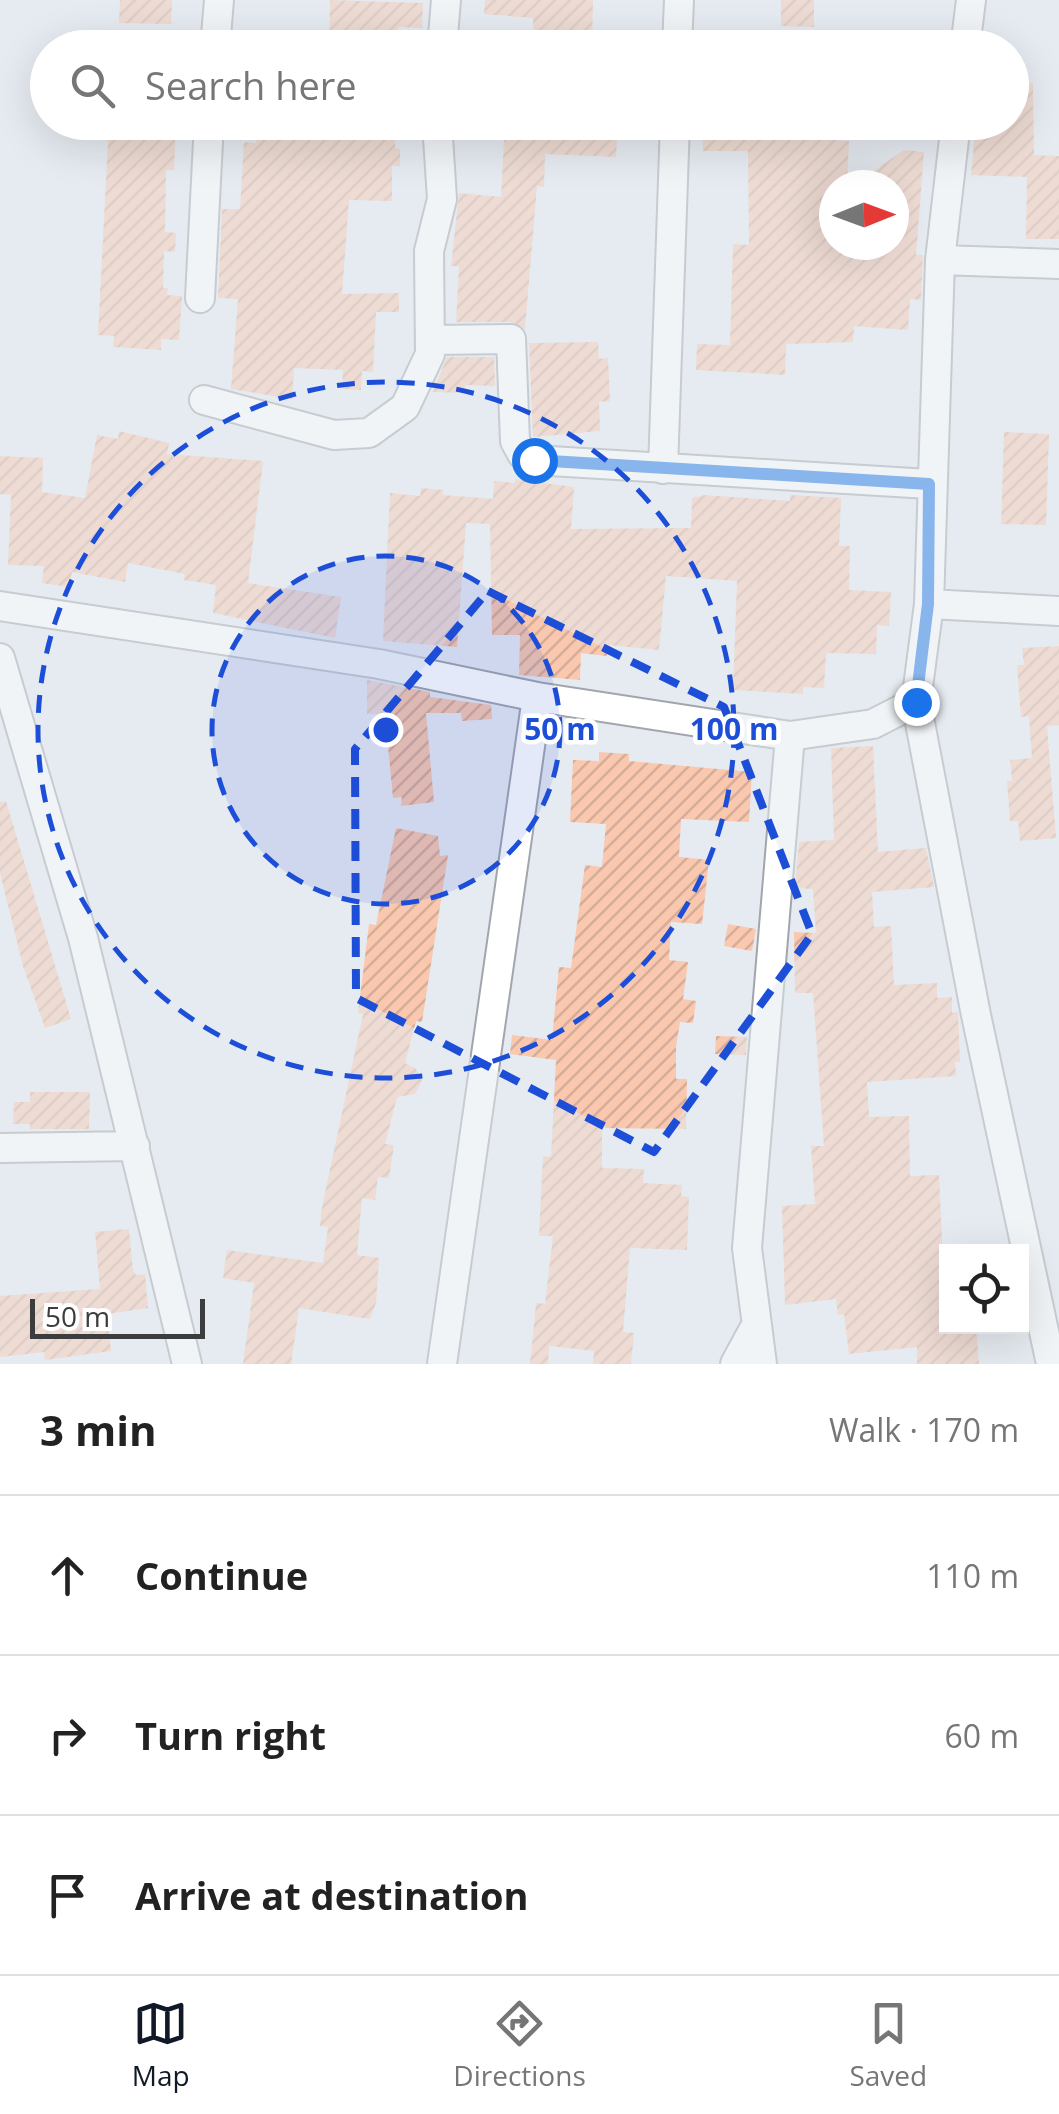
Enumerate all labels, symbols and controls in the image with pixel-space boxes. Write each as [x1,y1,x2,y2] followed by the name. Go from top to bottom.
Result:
[30,30,1029,140] search box
[65,58,120,113] icon: search
[145,59,357,111] text: Search here
[819,170,909,260] north arrow
[512,438,558,484] route start
[894,680,940,726] route end
[524,708,596,749] text: 50 m
[690,708,778,749] text: 100 m
[368,712,404,748] centre of rings
[939,1244,1029,1334] map controls
[939,1244,1029,1334] button: locate
[30,1294,205,1338] scale bar
[45,1297,110,1335] text: 50 m
[40,1401,157,1458] text: 3 min
[829,1408,1019,1451] text: Walk · 170 m
[40,1548,95,1603] icon: ahead
[135,1549,308,1601] text: Continue
[926,1554,1019,1597] text: 110 m
[40,1708,95,1763] icon: right
[135,1709,326,1761] text: Turn right
[944,1714,1019,1757] text: 60 m
[40,1868,95,1923] icon: arrive
[135,1869,529,1921] text: Arrive at destination
[132,1996,190,2094] tab: Map
[453,1996,586,2094] tab: Directions
[849,1996,927,2094] tab: Saved

